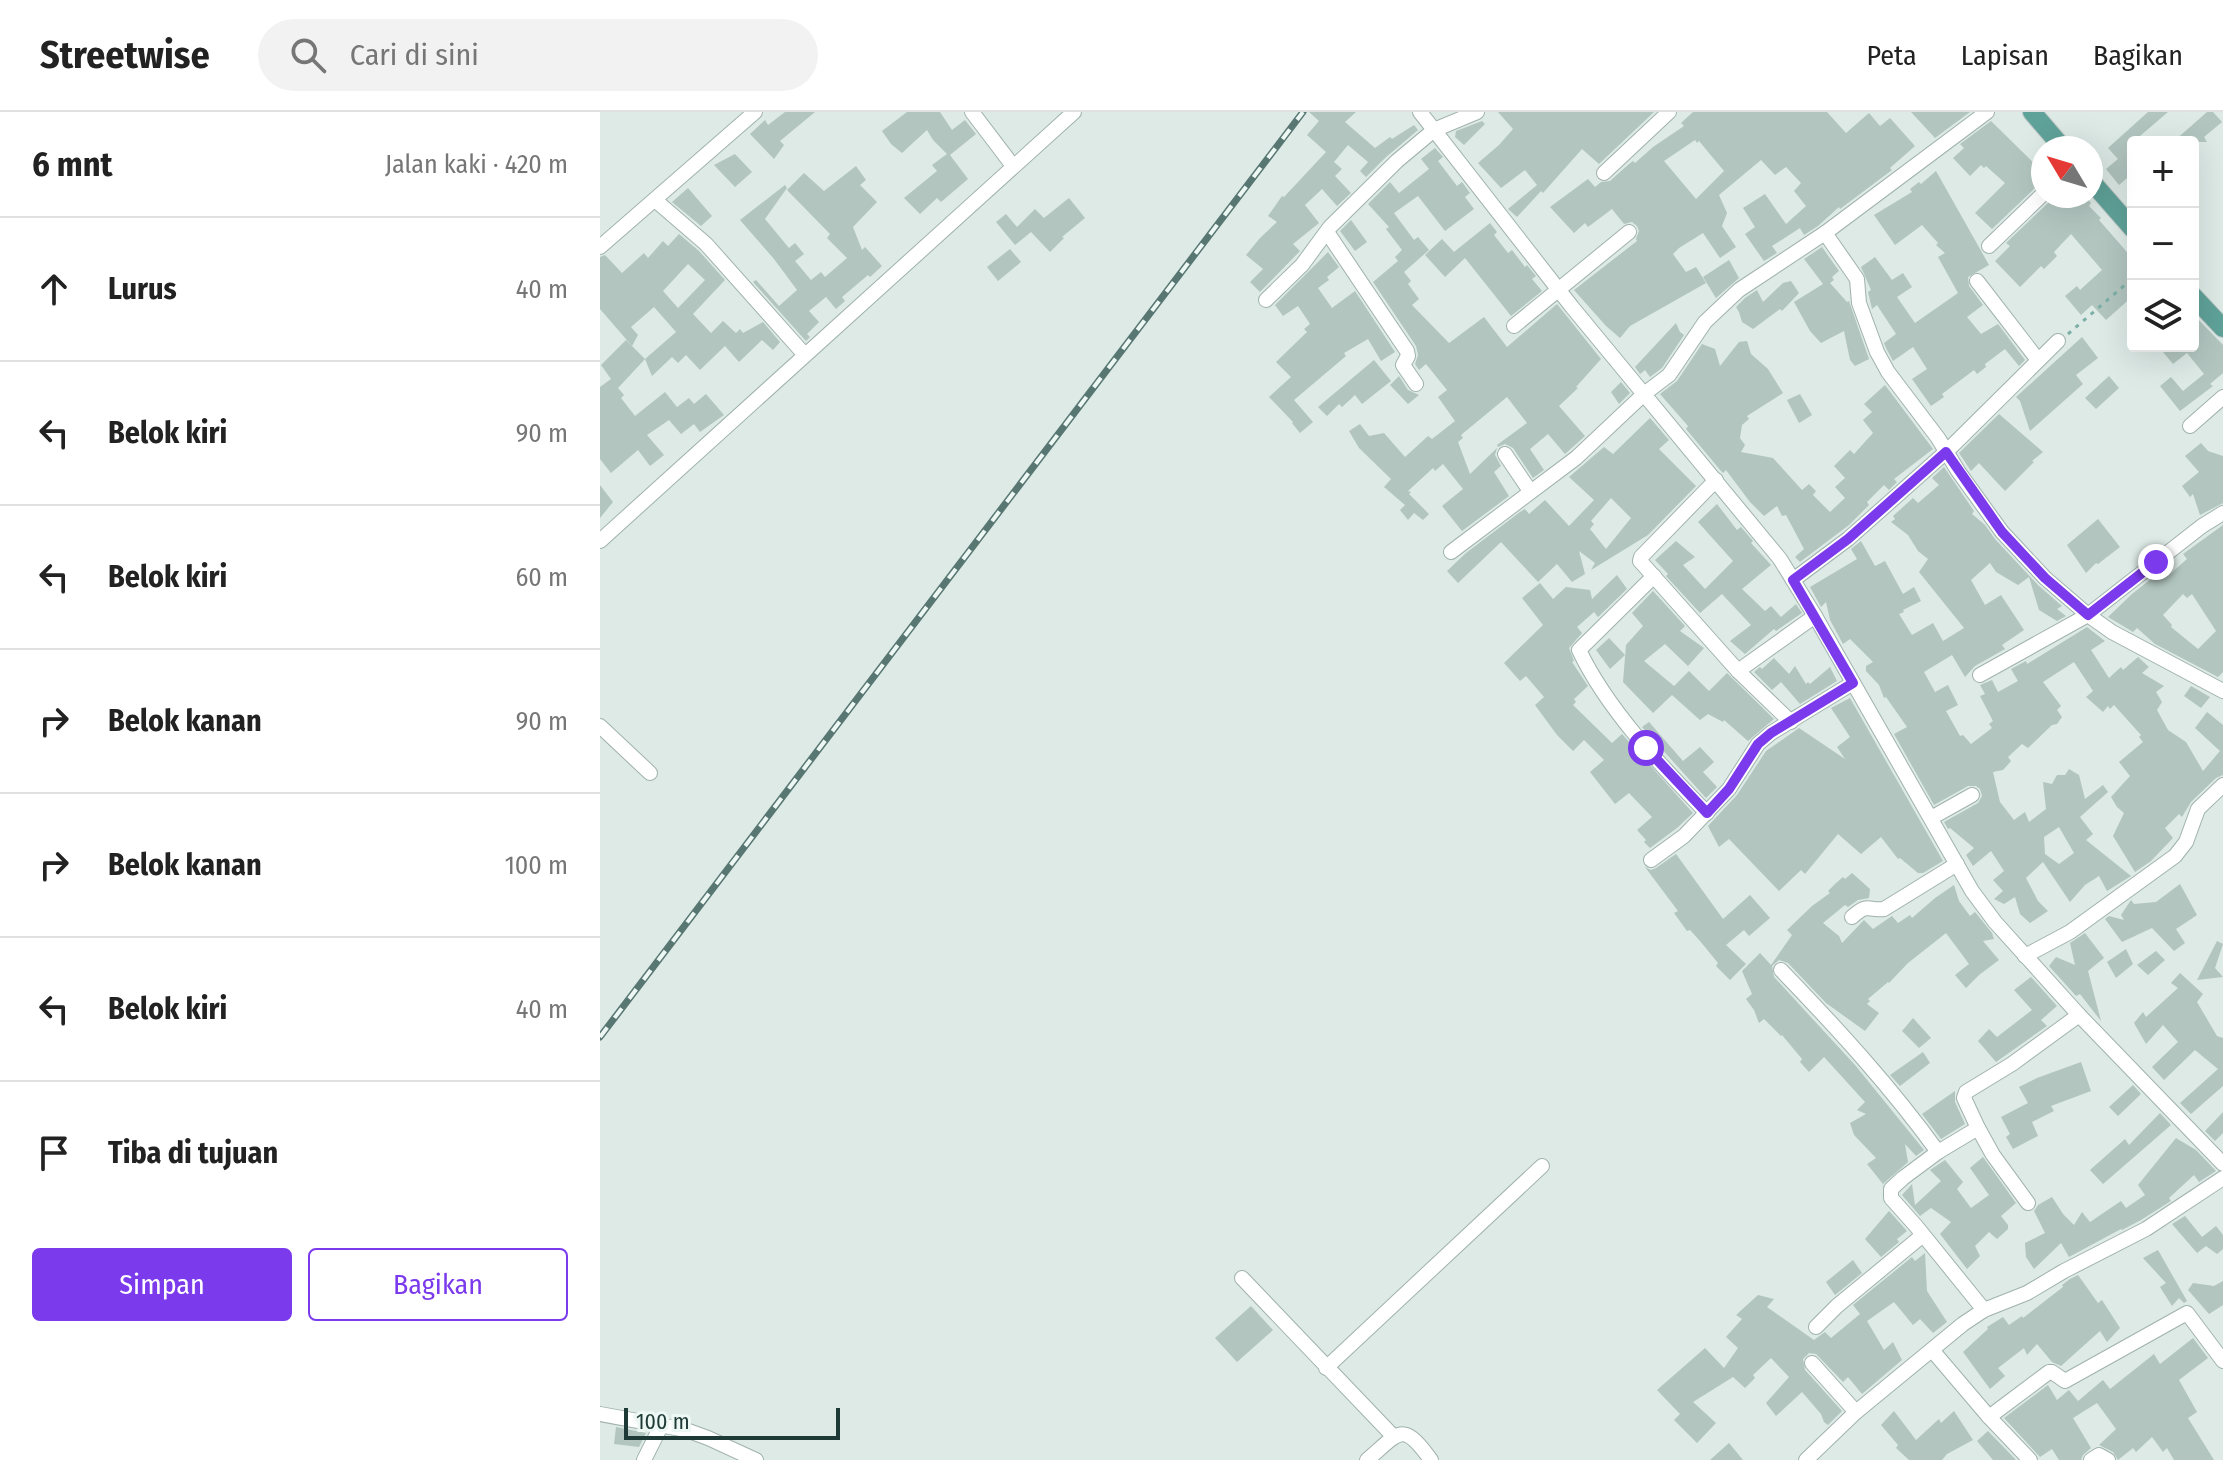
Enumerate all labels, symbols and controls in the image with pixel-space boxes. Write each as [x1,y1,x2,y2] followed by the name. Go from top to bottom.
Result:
[258,19,818,91] search box
[40,32,210,78] text: Streetwise
[286,33,330,77] icon: search
[350,37,479,73] text: Cari di sini
[1866,39,1917,72] text: Peta
[1961,39,2049,72] text: Lapisan
[2093,39,2183,72] text: Bagikan
[2031,136,2103,208] north arrow
[2127,136,2199,352] map controls
[2127,136,2199,208] button: +
[32,144,113,185] text: 6 mnt
[385,149,568,180] text: Jalan kaki · 420 m
[2127,208,2199,280] button: −
[32,267,76,311] icon: ahead
[108,271,177,307] text: Lurus
[516,274,568,305] text: 40 m
[2127,280,2199,352] button: layers
[32,411,76,455] icon: left
[108,415,227,451] text: Belok kiri
[516,418,568,449] text: 90 m
[2138,544,2174,580] route end
[32,555,76,599] icon: left
[108,559,227,595] text: Belok kiri
[515,562,568,593] text: 60 m
[32,699,76,743] icon: right
[108,703,262,739] text: Belok kanan
[516,706,568,737] text: 90 m
[1628,730,1664,766] route start
[32,843,76,887] icon: right
[108,847,262,883] text: Belok kanan
[505,850,568,881] text: 100 m
[32,987,76,1031] icon: left
[108,991,227,1027] text: Belok kiri
[516,994,568,1025] text: 40 m
[32,1131,76,1175] icon: arrive
[108,1135,278,1171] text: Tiba di tujuan
[32,1248,292,1321] button: Simpan
[308,1248,568,1321] button: Bagikan
[624,1404,840,1440] scale bar
[636,1408,690,1435] text: 100 m

